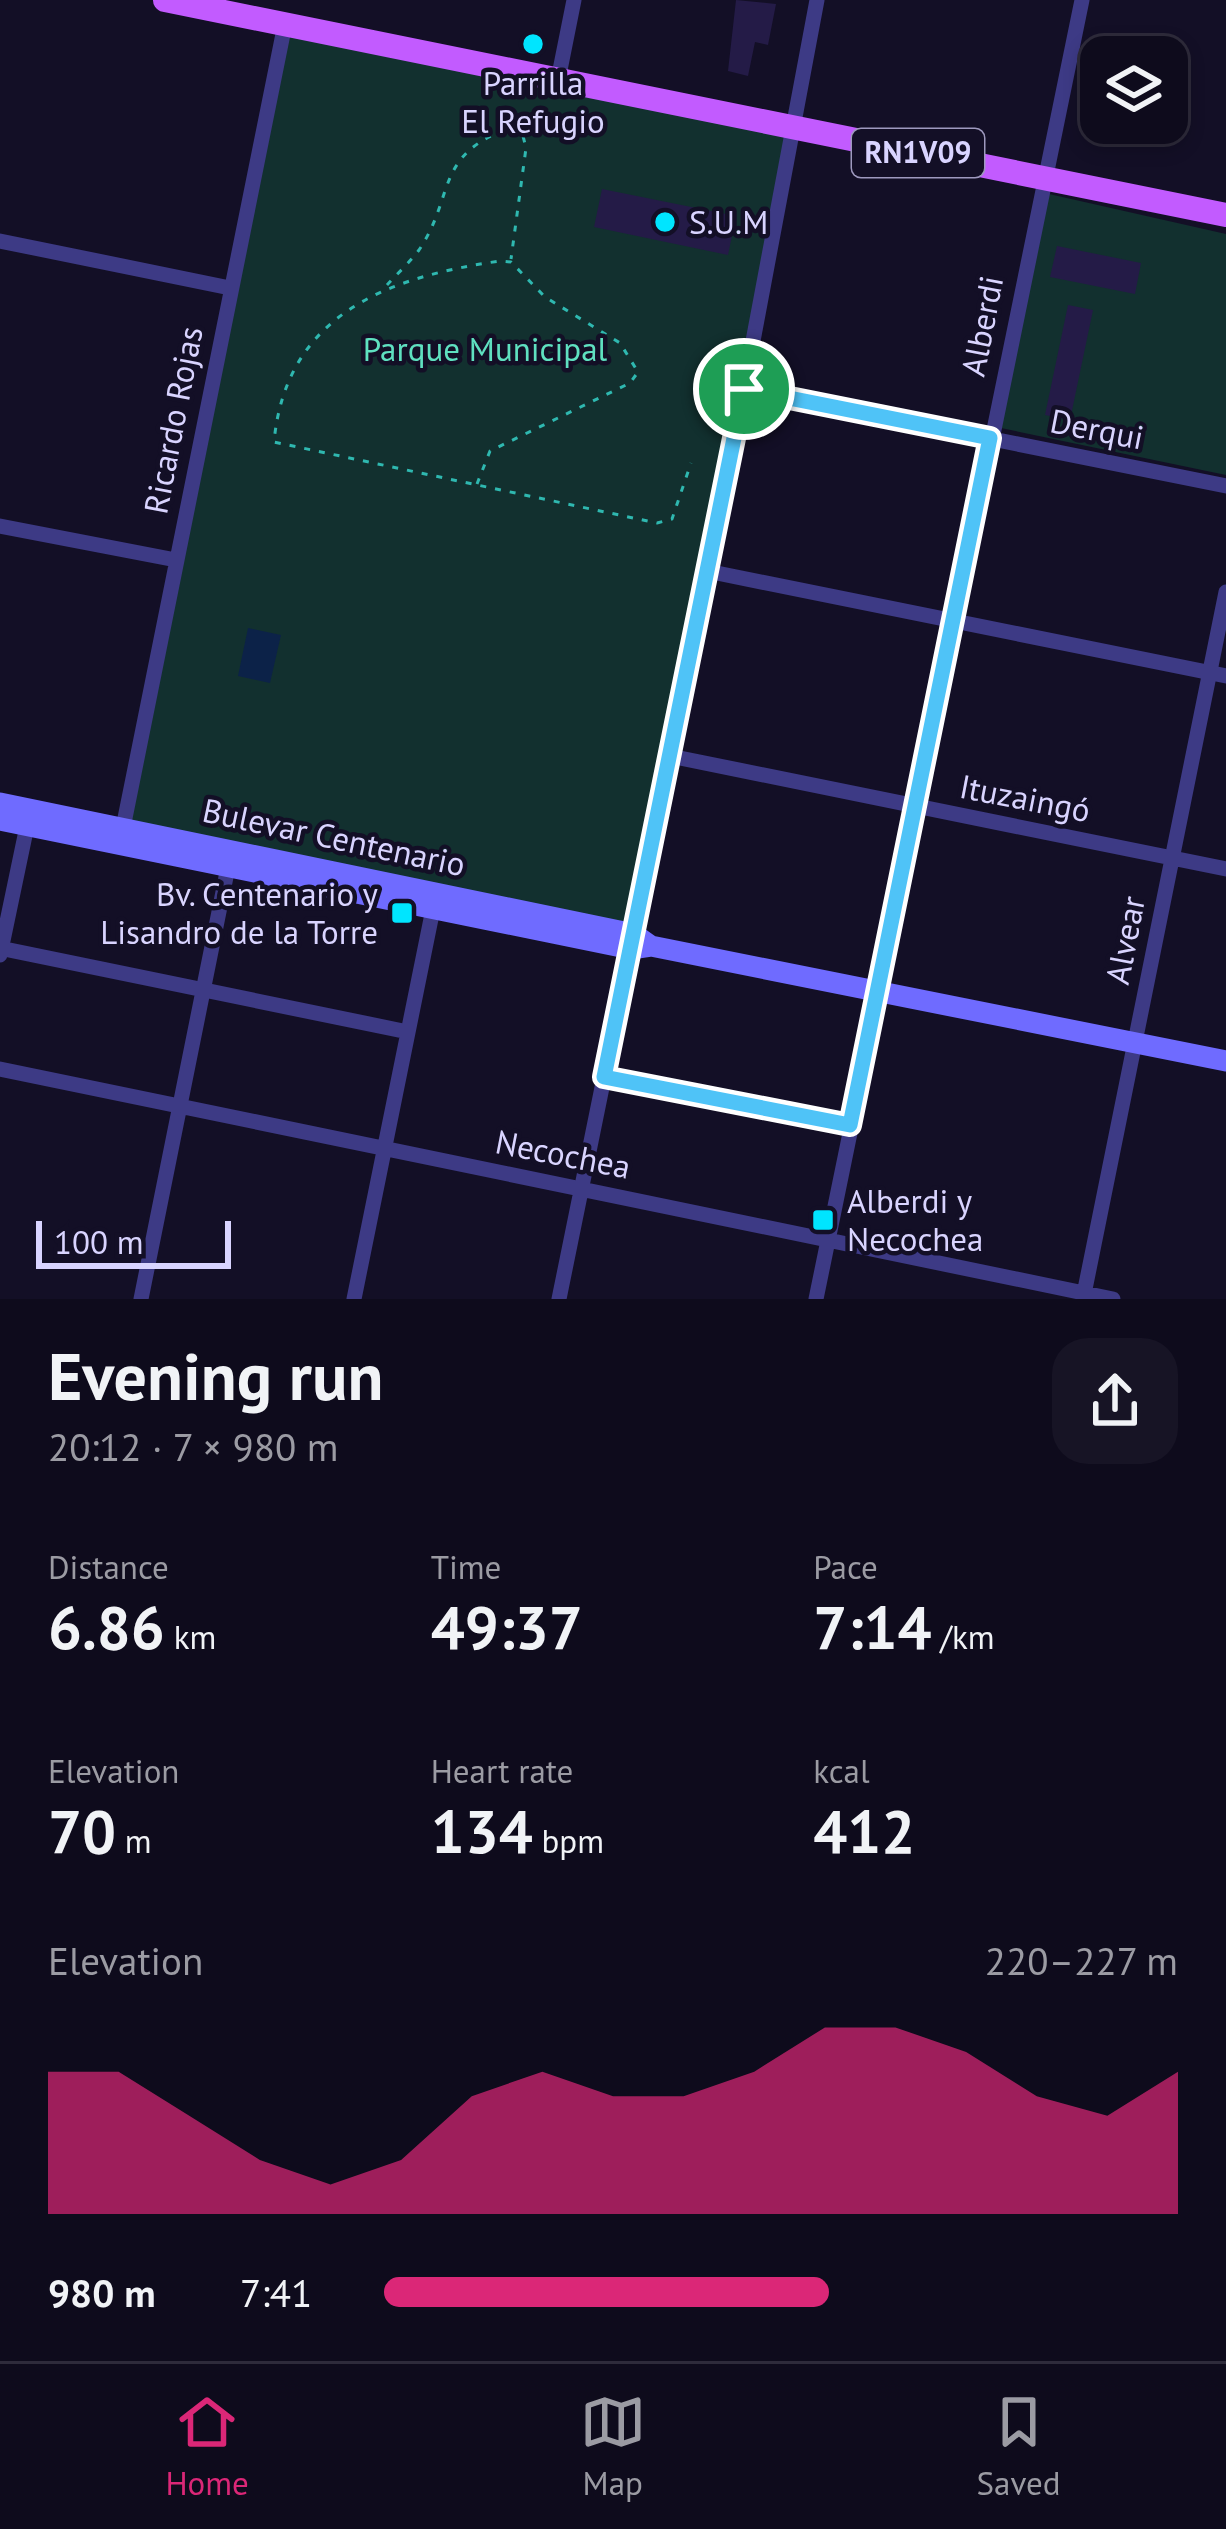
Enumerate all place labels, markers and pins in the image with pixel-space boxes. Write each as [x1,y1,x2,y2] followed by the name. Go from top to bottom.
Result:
[520,31,546,57] marker: Parrilla El Refugio
[461,61,605,142] place label: Parrilla El Refugio
[689,200,768,243] place label: S.U.M
[652,209,678,235] marker: S.U.M
[693,338,795,440] pin
[100,872,379,953] place label: Bv. Centenario y Lisandro de la Torre
[389,900,415,926] marker: Bv. Centenario y Lisandro de la Torre
[847,1179,984,1260] place label: Alberdi y Necochea
[810,1207,836,1233] marker: Alberdi y Necochea

